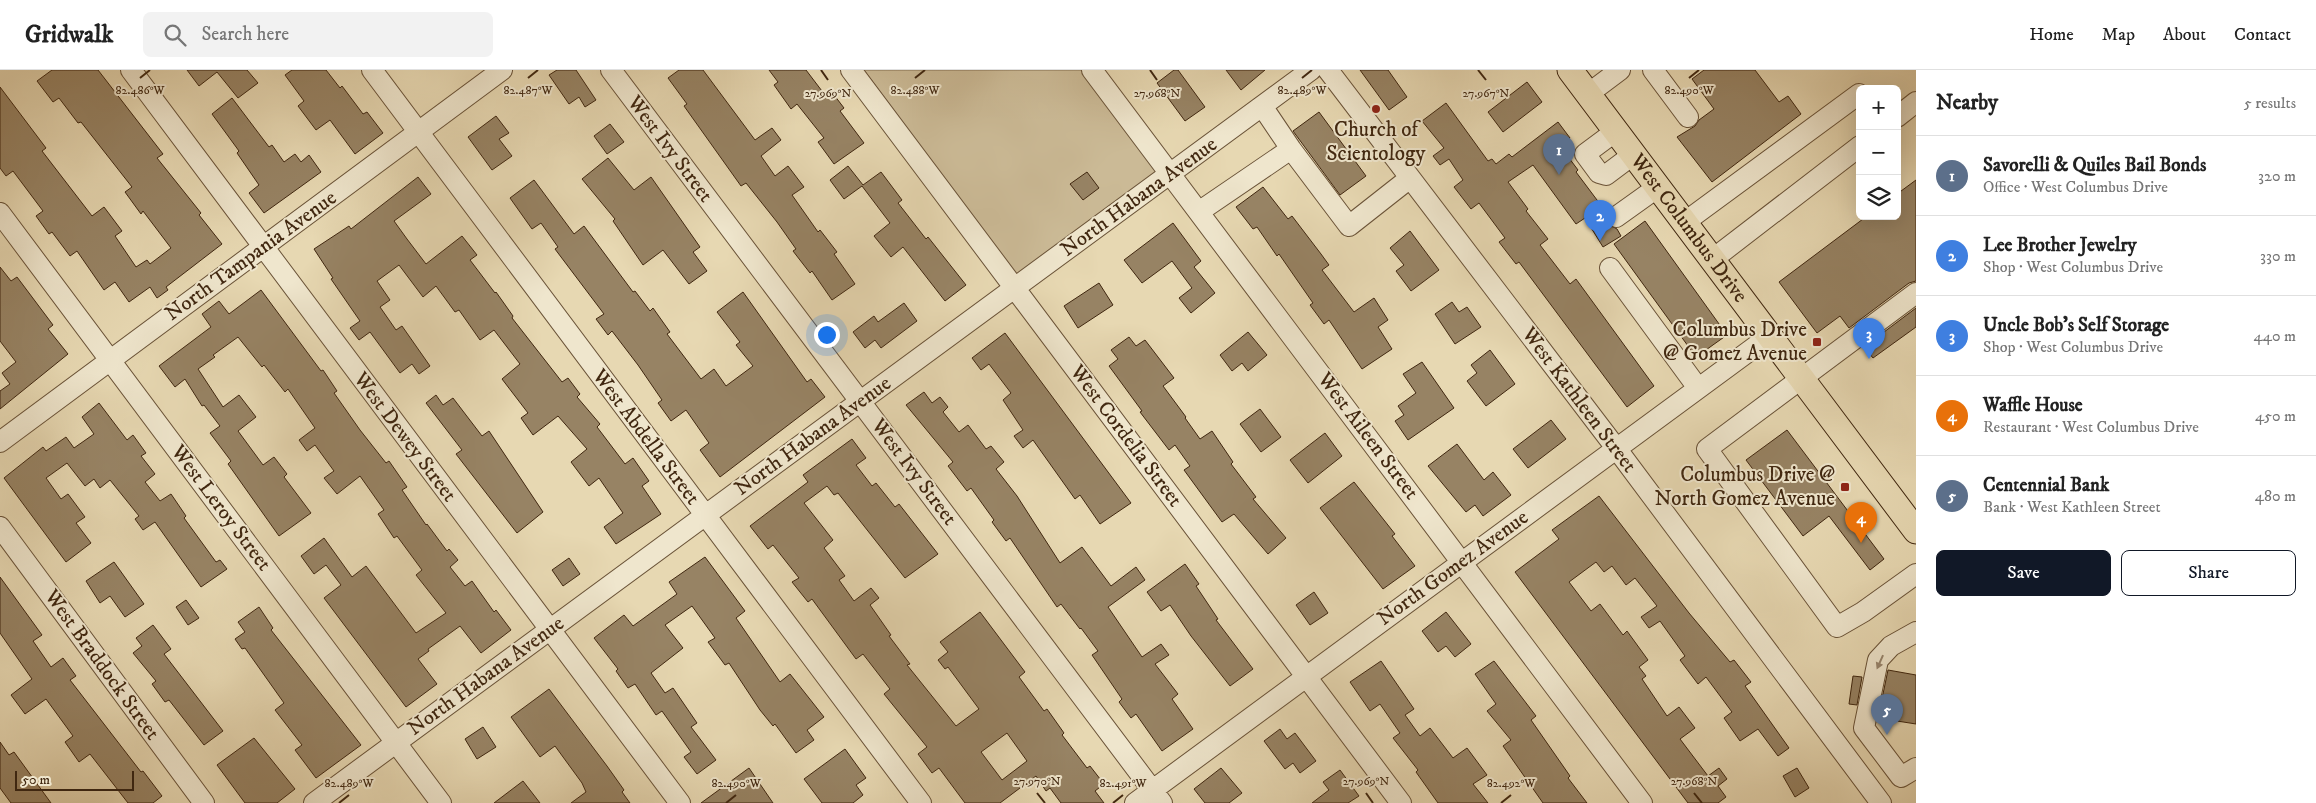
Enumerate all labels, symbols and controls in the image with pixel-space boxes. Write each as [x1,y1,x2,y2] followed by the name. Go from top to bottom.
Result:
[143,12,493,57] search box
[25,20,113,50] text: Gridwalk
[161,21,189,49] icon: search
[201,23,289,46] text: Search here
[2029,24,2074,46] text: Home
[2102,24,2135,46] text: Map
[2163,24,2206,46] text: About
[2234,24,2291,46] text: Contact
[115,83,166,98] text: 82.486°W
[503,83,554,98] text: 82.487°W
[891,83,940,98] text: 82.488°W
[1278,83,1327,98] text: 82.489°W
[1664,83,1715,98] text: 82.490°W
[1856,85,1901,220] map controls
[1856,85,1901,130] button: +
[805,86,851,101] text: 27.969°N
[1134,86,1180,101] text: 27.968°N
[1463,86,1510,101] text: 27.967°N
[621,90,719,208] street label: West Ivy Street
[1936,90,1998,116] text: Nearby
[2244,93,2296,113] text: 5 results
[1370,103,1382,115] marker: Church of Scientology
[1327,117,1426,167] place label: Church of Scientology
[1856,130,1901,175] button: −
[1056,131,1223,263] street label: North Habana Avenue
[1543,134,1575,175] pin: 1
[1624,148,1753,308] street label: West Columbus Drive
[1983,154,2206,177] text: Savorelli & Quiles Bail Bonds
[1949,166,1955,186] text: 1
[2258,166,2296,186] text: 320 m
[1856,175,1901,220] button: layers
[1983,177,2168,197] text: Office · West Columbus Drive
[160,185,342,327] street label: North Tampania Avenue
[1584,200,1616,241] pin: 2
[1983,234,2137,257] text: Lee Brother Jewelry
[1948,246,1956,266] text: 2
[2260,246,2296,266] text: 330 m
[1983,257,2163,277] text: Shop · West Columbus Drive
[1983,314,2169,337] text: Uncle Bob's Self Storage
[1663,317,1807,367] place label: Columbus Drive @ Gomez Avenue
[1853,318,1885,359] pin: 3
[1515,321,1642,478] street label: West Kathleen Street
[814,322,840,348] your location
[1949,326,1955,346] text: 3
[2254,326,2296,346] text: 440 m
[1811,336,1823,348] marker: Columbus Drive @ Gomez Avenue
[1983,337,2163,357] text: Shop · West Columbus Drive
[1064,359,1188,512] street label: West Cordelia Street
[586,363,706,510] street label: West Abdella Street
[347,366,462,507] street label: West Dewey Street
[1311,366,1424,505] street label: West Aileen Street
[730,370,897,502] street label: North Habana Avenue
[1983,394,2083,417] text: Waffle House
[1947,406,1957,426] text: 4
[2255,406,2296,426] text: 450 m
[865,413,963,531] street label: West Ivy Street
[1983,417,2199,437] text: Restaurant · West Columbus Drive
[165,439,277,576] street label: West Leroy Street
[1655,462,1835,512] place label: Columbus Drive @ North Gomez Avenue
[1983,474,2109,497] text: Centennial Bank
[1839,481,1851,493] marker: Columbus Drive @ North Gomez Avenue
[1948,486,1956,506] text: 5
[2255,486,2296,506] text: 480 m
[1983,497,2161,517] text: Bank · West Kathleen Street
[1845,502,1877,543] pin: 4
[1372,504,1534,632] street label: North Gomez Avenue
[1936,550,2111,596] button: Save
[2121,550,2296,596] button: Share
[38,584,166,746] street label: West Braddock Street
[403,610,570,742] street label: North Habana Avenue
[1875,654,1884,669] one-way arrow
[1871,694,1903,735] pin: 5
[15,768,134,791] scale bar
[22,771,50,789] text: 50 m
[1013,774,1061,789] text: 27.970°N
[1343,774,1389,789] text: 27.969°N
[1671,774,1717,789] text: 27.968°N
[325,776,374,791] text: 82.489°W
[711,776,762,791] text: 82.490°W
[1099,776,1148,791] text: 82.491°W
[1487,776,1536,791] text: 82.492°W

